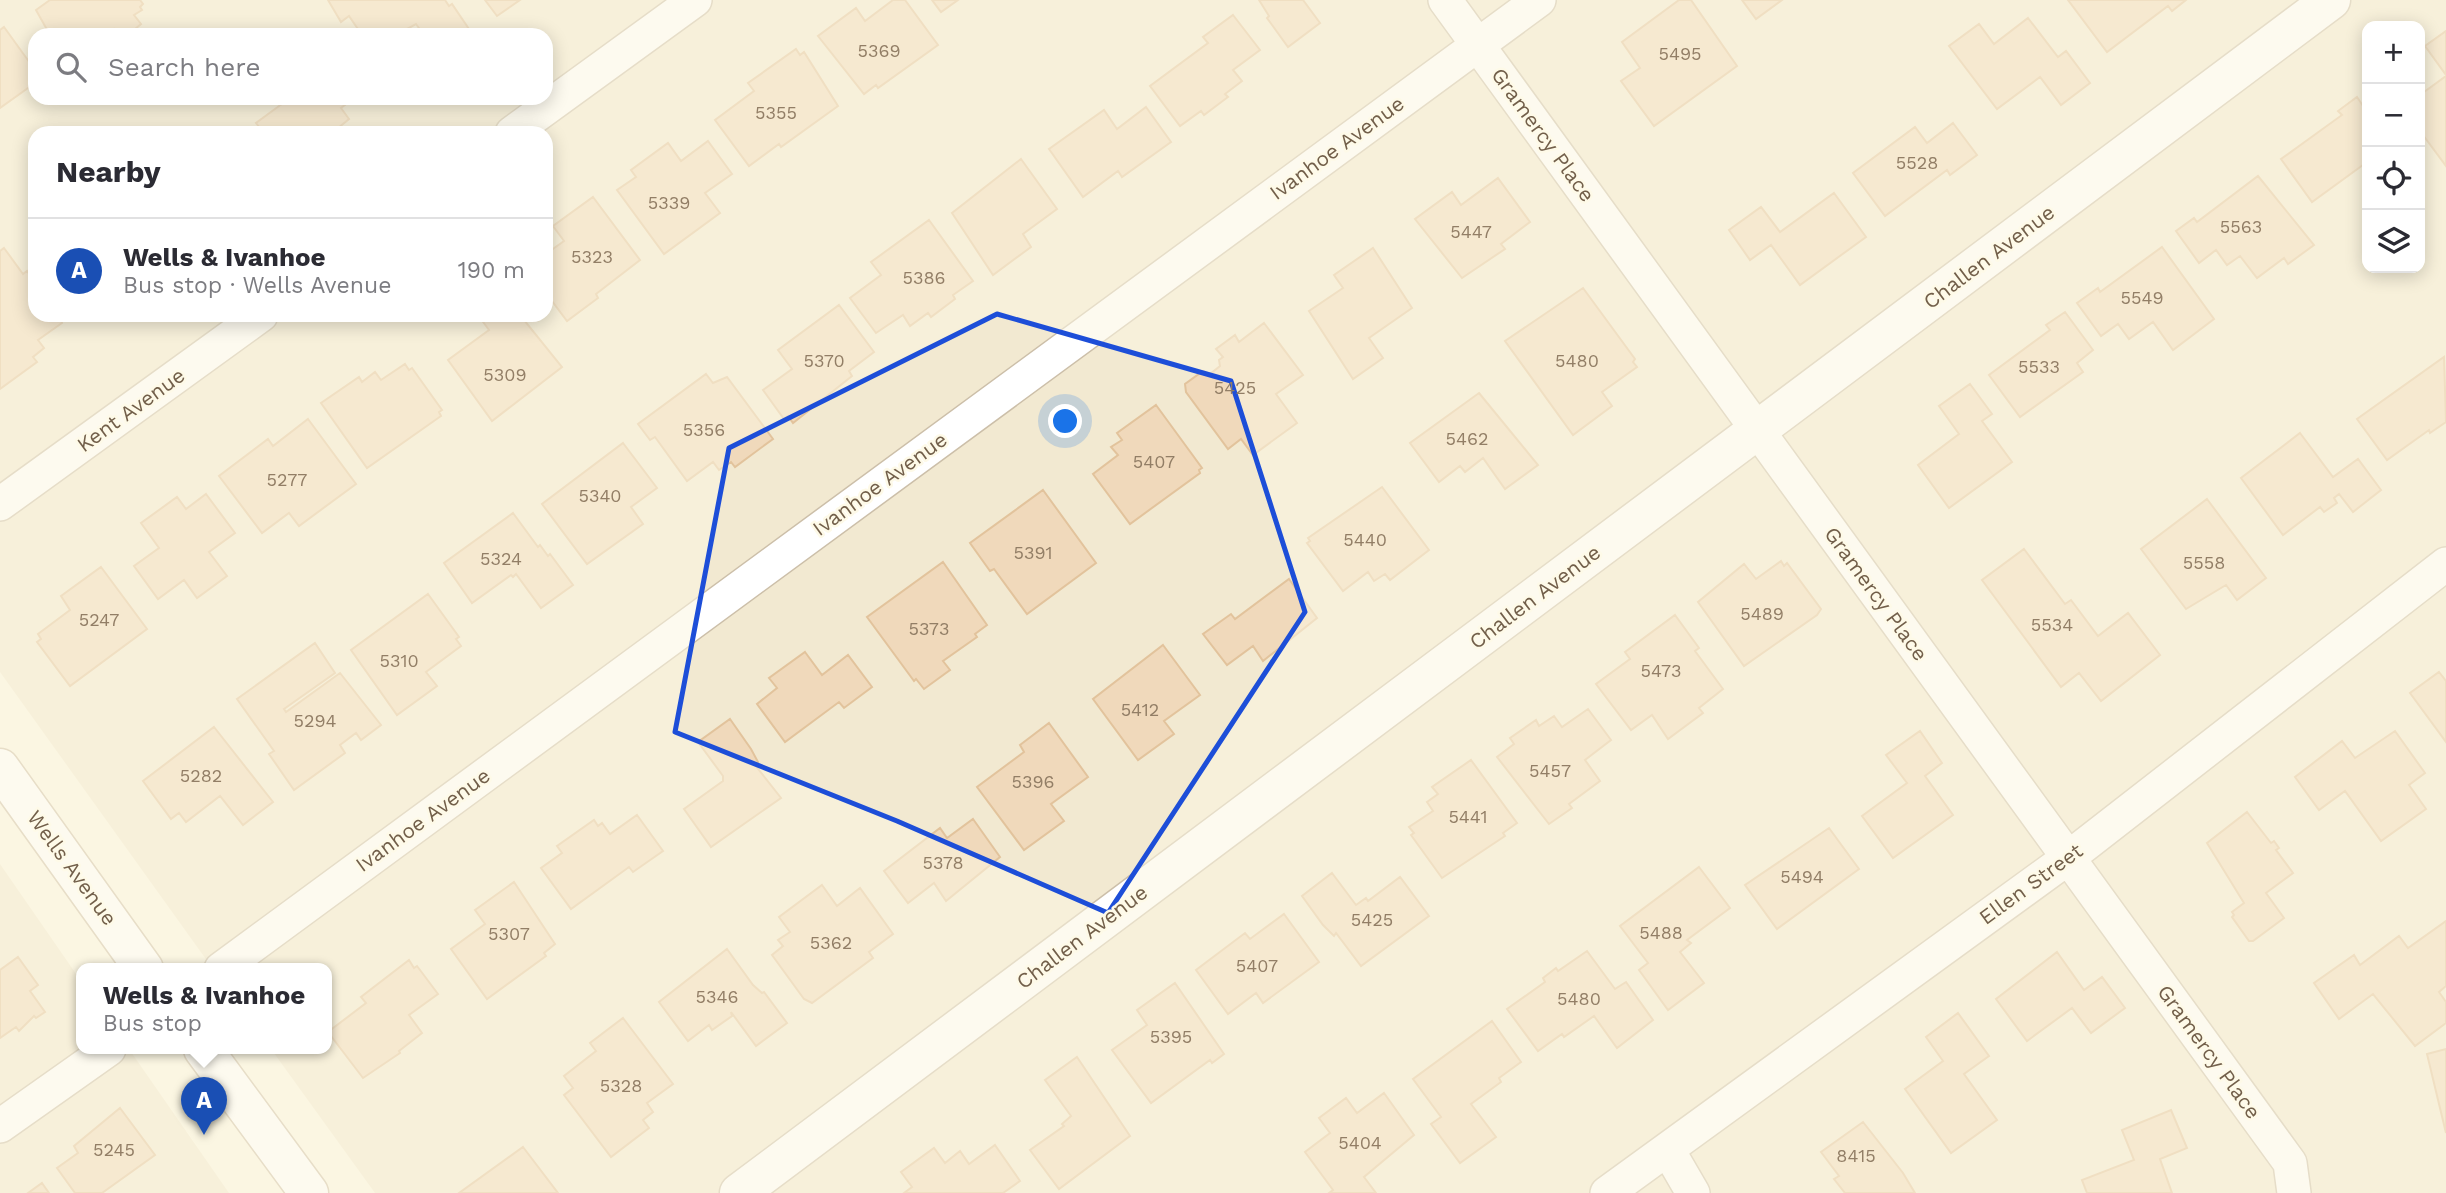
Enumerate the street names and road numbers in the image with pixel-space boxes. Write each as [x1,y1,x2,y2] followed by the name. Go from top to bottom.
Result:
[1486,63,1600,207] street label: Gramercy Place
[1265,90,1409,205] street label: Ivanhoe Avenue
[1918,199,2059,314] street label: Challen Avenue
[72,362,190,457] street label: Kent Avenue
[808,426,952,541] street label: Ivanhoe Avenue
[1819,522,1933,666] street label: Gramercy Place
[1464,539,1605,654] street label: Challen Avenue
[351,762,495,877] street label: Ivanhoe Avenue
[22,805,123,930] street label: Wells Avenue
[1974,838,2087,929] street label: Ellen Street
[1011,879,1152,994] street label: Challen Avenue
[2152,980,2266,1124] street label: Gramercy Place

